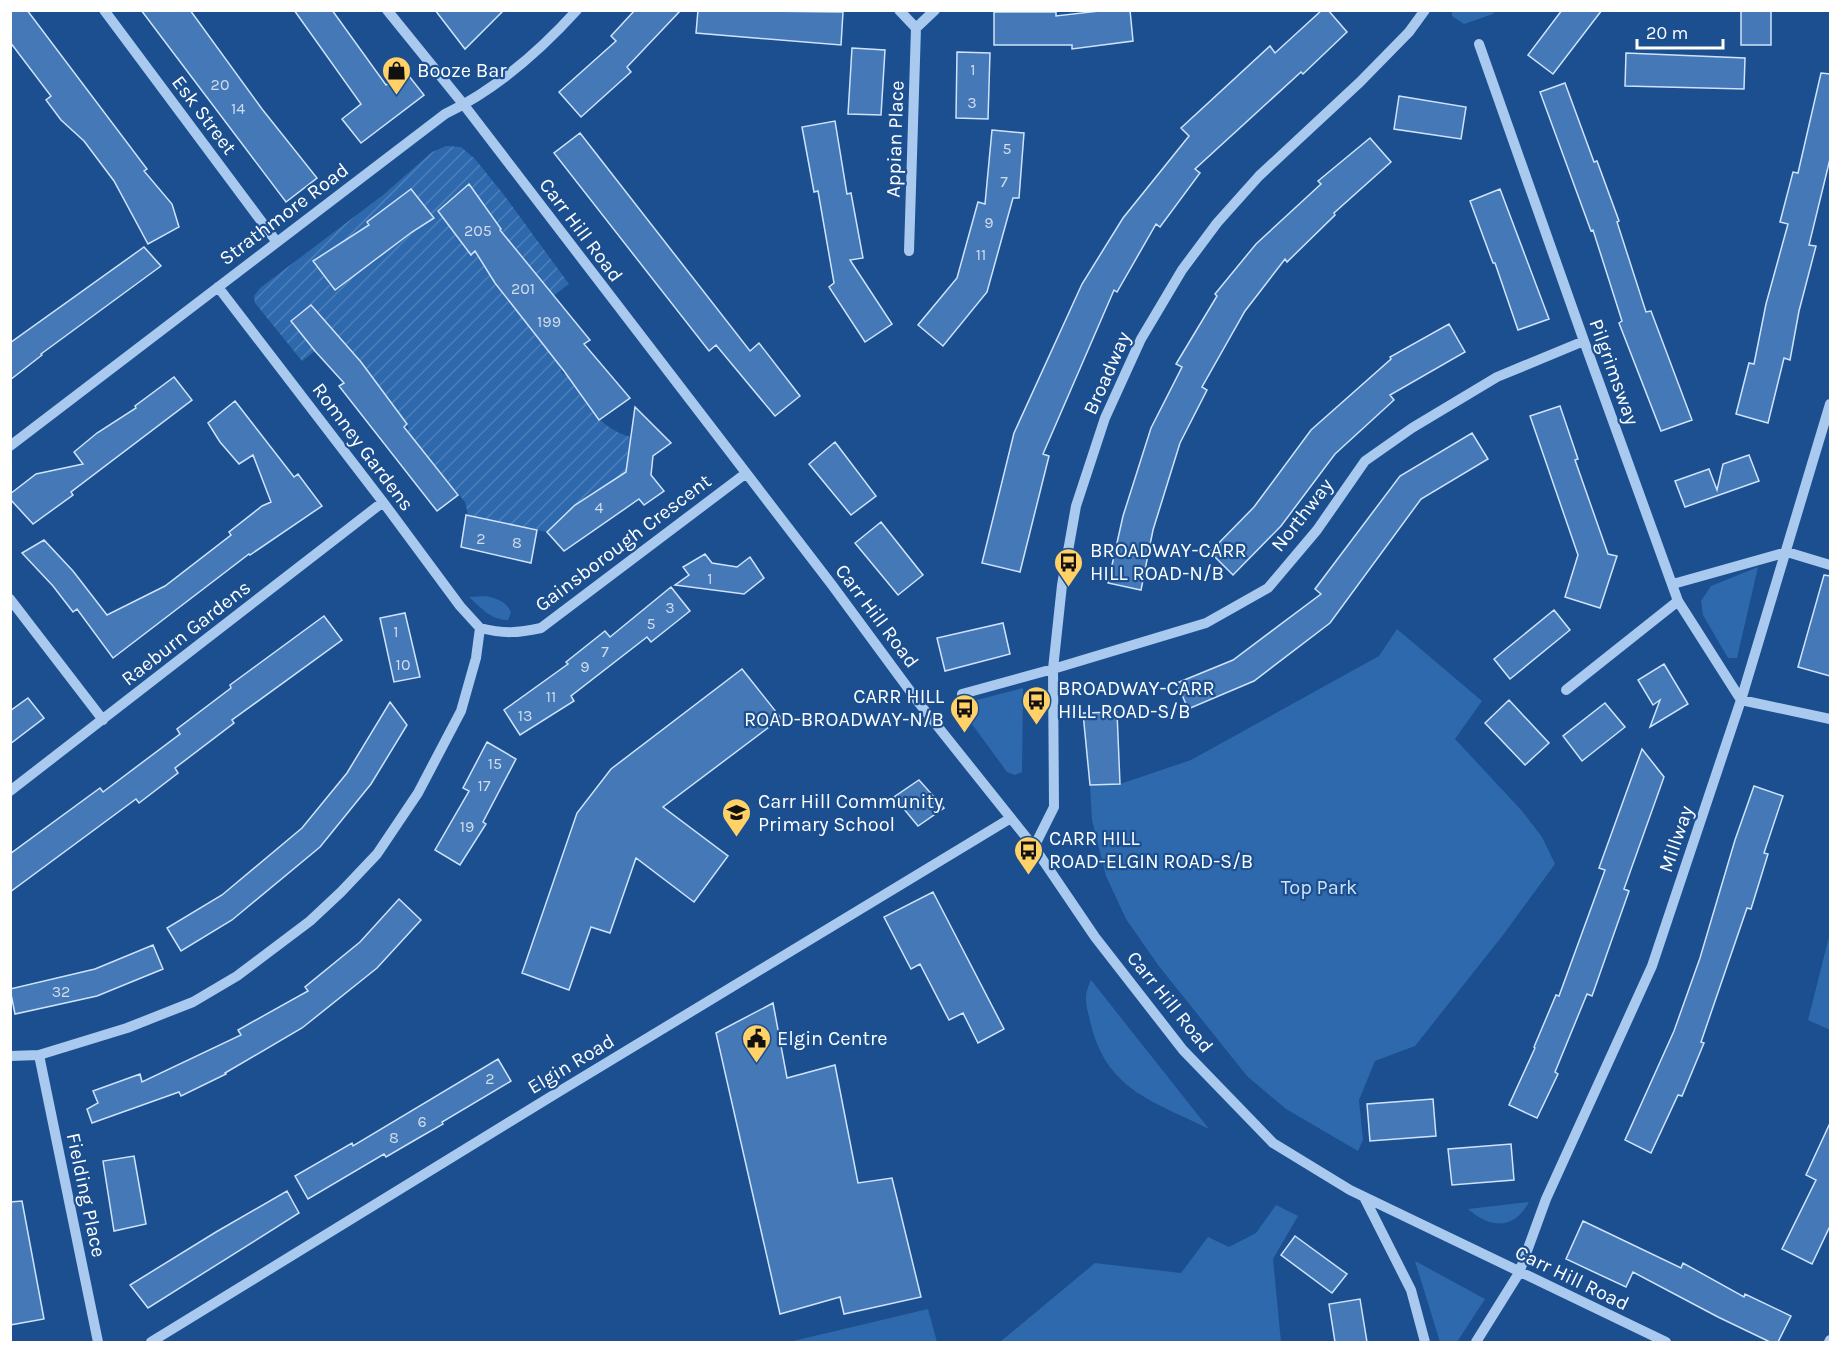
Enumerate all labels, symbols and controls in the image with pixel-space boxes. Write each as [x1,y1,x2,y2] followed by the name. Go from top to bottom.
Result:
[1637,12,1722,50] scale bar
[1646,22,1688,44] text: 20 m
[380,54,412,96] shop icon: Booze Bar
[417,59,507,82] place label: Booze Bar
[970,60,976,79] house number: 1
[167,71,241,159] street label: Esk Street
[211,75,229,94] house number: 20
[881,80,909,198] street label: Appian Place
[967,93,977,112] house number: 3
[231,99,245,118] house number: 14
[1002,139,1012,158] house number: 5
[215,158,353,270] street label: Strathmore Road
[1000,172,1008,191] house number: 7
[535,174,627,286] street label: Carr Hill Road
[984,213,994,232] house number: 9
[464,221,492,240] house number: 205
[976,245,986,264] house number: 11
[511,279,535,298] house number: 201
[537,312,561,331] house number: 199
[1584,316,1644,428] street label: Pilgrimsway
[1079,328,1135,418] street label: Broadway
[307,379,419,515] street label: Romney Gardens
[531,469,716,617] street label: Gainsborough Crescent
[1266,474,1338,556] street label: Northway
[595,498,604,517] house number: 4
[476,529,486,548] house number: 2
[512,533,522,552] house number: 8
[1090,539,1247,585] place label: BROADWAY-CARR HILL ROAD-N/B
[1053,546,1085,588] bus stop icon: BROADWAY-CARR HILL ROAD-N/B
[831,560,923,672] street label: Carr Hill Road
[707,569,713,588] house number: 1
[117,575,255,691] street label: Raeburn Gardens
[665,598,675,617] house number: 3
[646,614,656,633] house number: 5
[393,622,399,641] house number: 1
[601,642,609,661] house number: 7
[396,655,410,674] house number: 10
[580,657,590,676] house number: 9
[1058,677,1215,723] place label: BROADWAY-CARR HILL ROAD-S/B
[1021,684,1053,726] bus stop icon: BROADWAY-CARR HILL ROAD-S/B
[744,685,945,731] place label: CARR HILL ROAD-BROADWAY-N/B
[546,687,556,706] house number: 11
[949,692,981,734] bus stop icon: CARR HILL ROAD-BROADWAY-N/B
[518,706,532,725] house number: 13
[488,754,502,773] house number: 15
[478,776,491,795] house number: 17
[758,790,943,836] place label: Carr Hill Community Primary School
[721,796,753,838] school or university icon: Carr Hill Community Primary School
[1654,803,1698,875] street label: Millway
[460,817,474,836] house number: 19
[1049,827,1253,873] place label: CARR HILL ROAD-ELGIN ROAD-S/B
[1012,834,1044,876] bus stop icon: CARR HILL ROAD-ELGIN ROAD-S/B
[1281,876,1357,899] park label: Top Park
[1122,947,1218,1057] street label: Carr Hill Road
[52,982,70,1001] house number: 32
[740,1022,772,1064] public building icon: Elgin Centre
[777,1027,888,1050] place label: Elgin Centre
[524,1029,618,1099] street label: Elgin Road
[485,1069,495,1088] house number: 2
[417,1112,427,1131] house number: 6
[389,1128,399,1147] house number: 8
[62,1131,110,1259] street label: Fielding Place
[1511,1241,1633,1315] street label: Carr Hill Road

